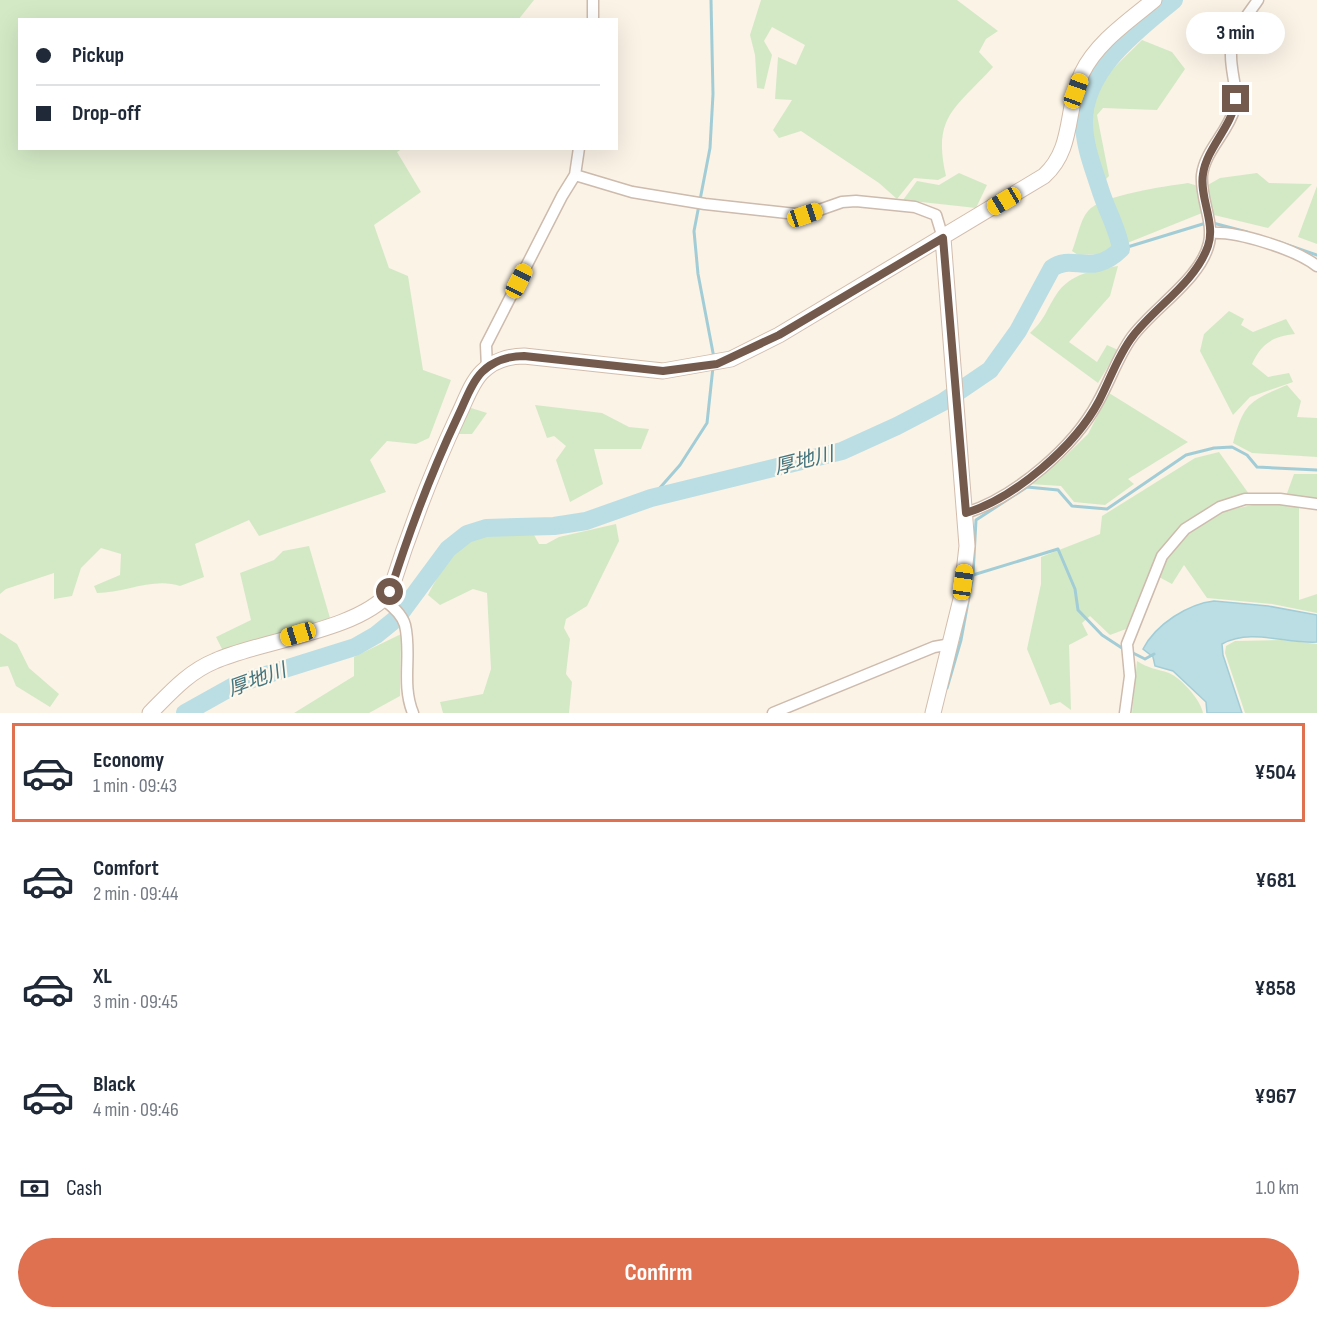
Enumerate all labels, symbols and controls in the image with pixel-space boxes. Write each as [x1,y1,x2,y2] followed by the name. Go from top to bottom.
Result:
[1186,12,1286,54] callout: 3 min
[1216,21,1255,45] text: 3 min
[72,42,124,69] text: Pickup
[1061,71,1091,111] car
[1222,85,1249,112] route end
[72,100,141,127] text: Drop-off
[984,184,1024,218] car
[785,201,825,229] car
[503,261,535,301] car
[772,442,838,480] water label: 厚地川
[952,563,974,601] car
[376,578,403,605] route start
[278,620,318,648] car
[225,658,291,702] water label: 厚地川
[21,746,75,800] icon: car
[93,747,164,774] text: Economy
[1254,759,1296,786] text: ¥504
[93,774,177,798] text: 1 min · 09:43
[21,854,75,908] icon: car
[93,855,159,882] text: Comfort
[1255,867,1296,894] text: ¥681
[93,882,178,906] text: 2 min · 09:44
[21,962,75,1016] icon: car
[93,963,112,990] text: XL
[1254,975,1296,1002] text: ¥858
[93,990,178,1014] text: 3 min · 09:45
[21,1070,75,1124] icon: car
[93,1071,135,1098] text: Black
[1254,1083,1296,1110] text: ¥967
[93,1098,179,1122] text: 4 min · 09:46
[18,1172,51,1205] icon: cash
[66,1175,102,1202] text: Cash
[1256,1176,1299,1200] text: 1.0 km
[18,1238,1299,1307] button: Confirm

